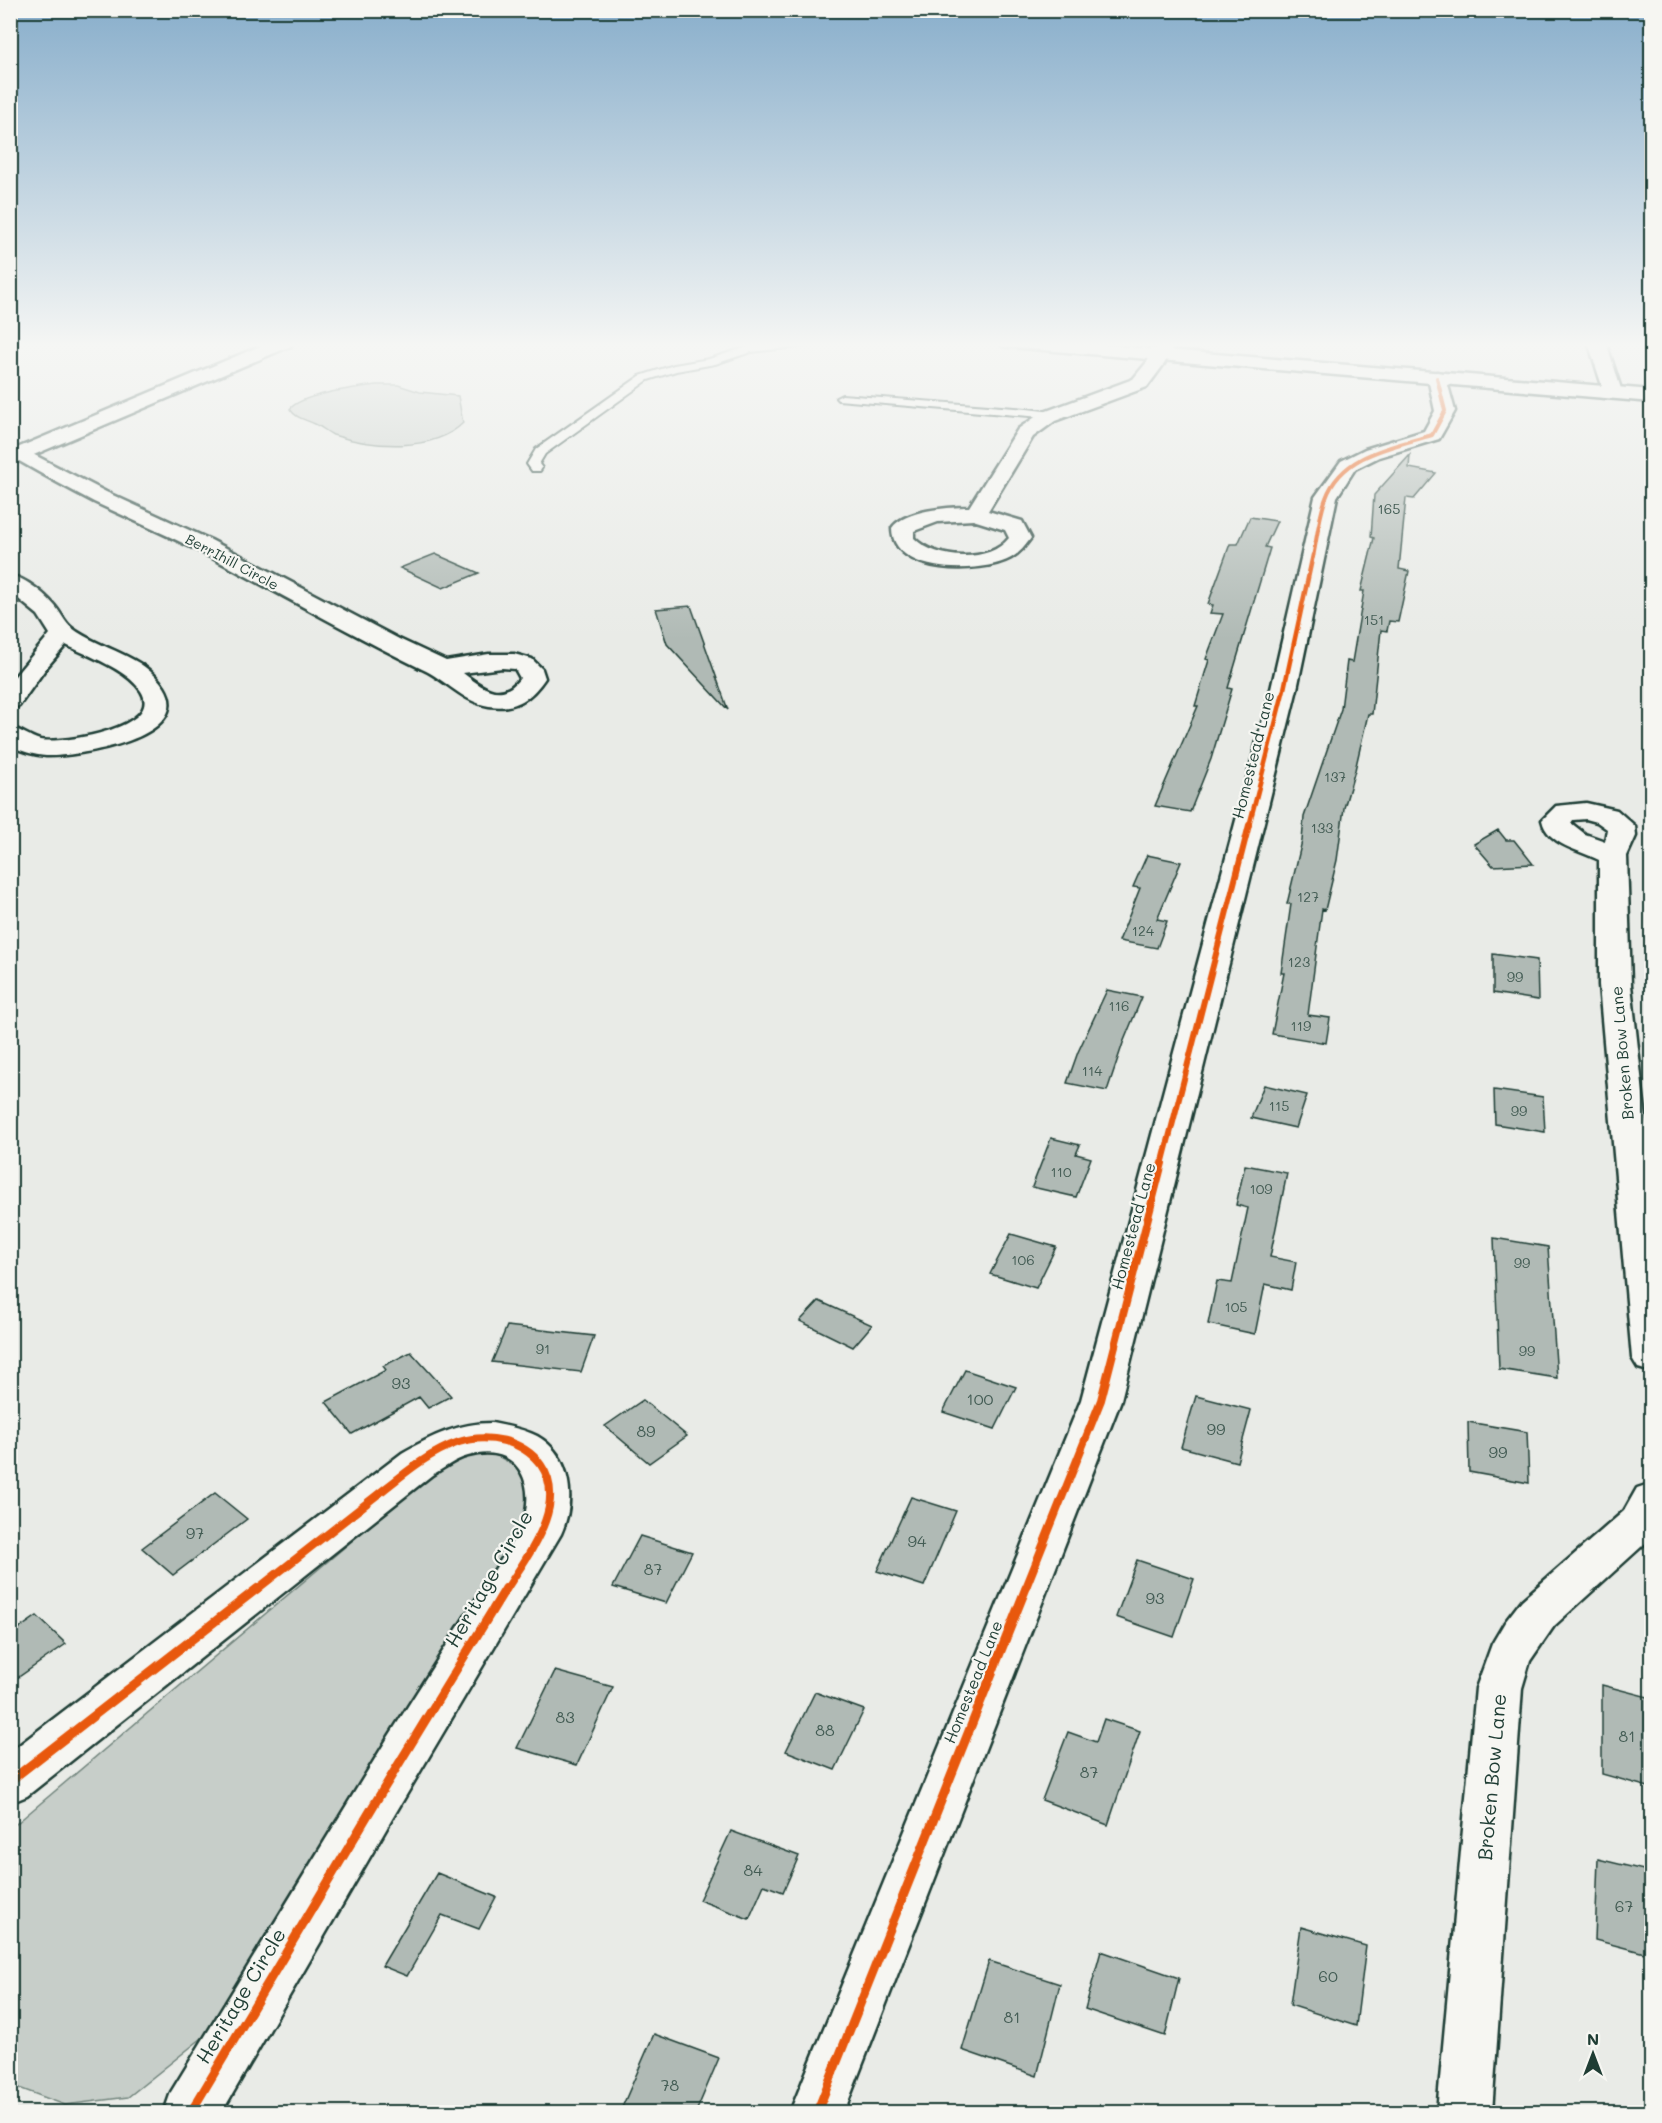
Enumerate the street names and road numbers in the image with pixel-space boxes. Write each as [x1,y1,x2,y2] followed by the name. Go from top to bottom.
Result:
[182,529,282,594] street label: BerrIhill Circle
[1227,689,1279,821] street label: Homestead Lane
[1605,985,1638,1121] street label: Broken Bow Lane
[1105,1160,1160,1292] street label: Homestead Lane
[438,1505,538,1652] street label: Heritage Circle
[938,1617,1007,1746] street label: Homestead Lane
[1471,1692,1511,1861] street label: Broken Bow Lane
[189,1923,291,2068] street label: Heritage Circle

